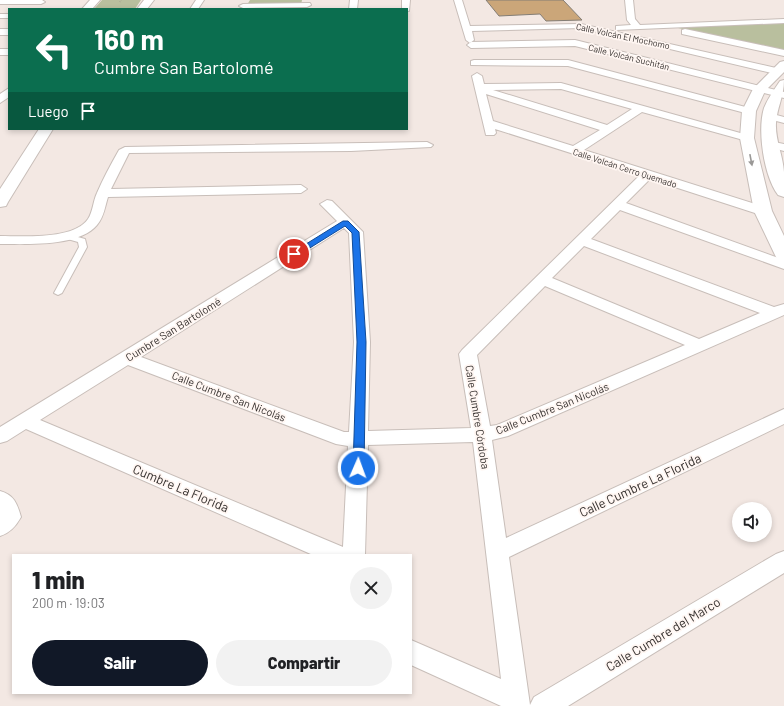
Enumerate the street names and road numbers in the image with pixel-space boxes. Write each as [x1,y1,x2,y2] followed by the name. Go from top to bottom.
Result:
[575,21,671,51] street label: Calle Volcán El Mochomo
[587,42,671,72] street label: Calle Volcán Suchitán
[572,146,678,190] street label: Calle Volcán Cerro Quemado
[123,294,223,364] street label: Cumbre San Bartolomé
[463,364,493,470] street label: Calle Cumbre Córdoba
[170,368,288,424] street label: Calle Cumbre San Nicolás
[494,379,610,437] street label: Calle Cumbre San Nicolás
[576,450,704,520] street label: Calle Cumbre La Florida
[131,461,231,515] street label: Cumbre La Florida
[603,593,723,675] street label: Calle Cumbre del Marco

